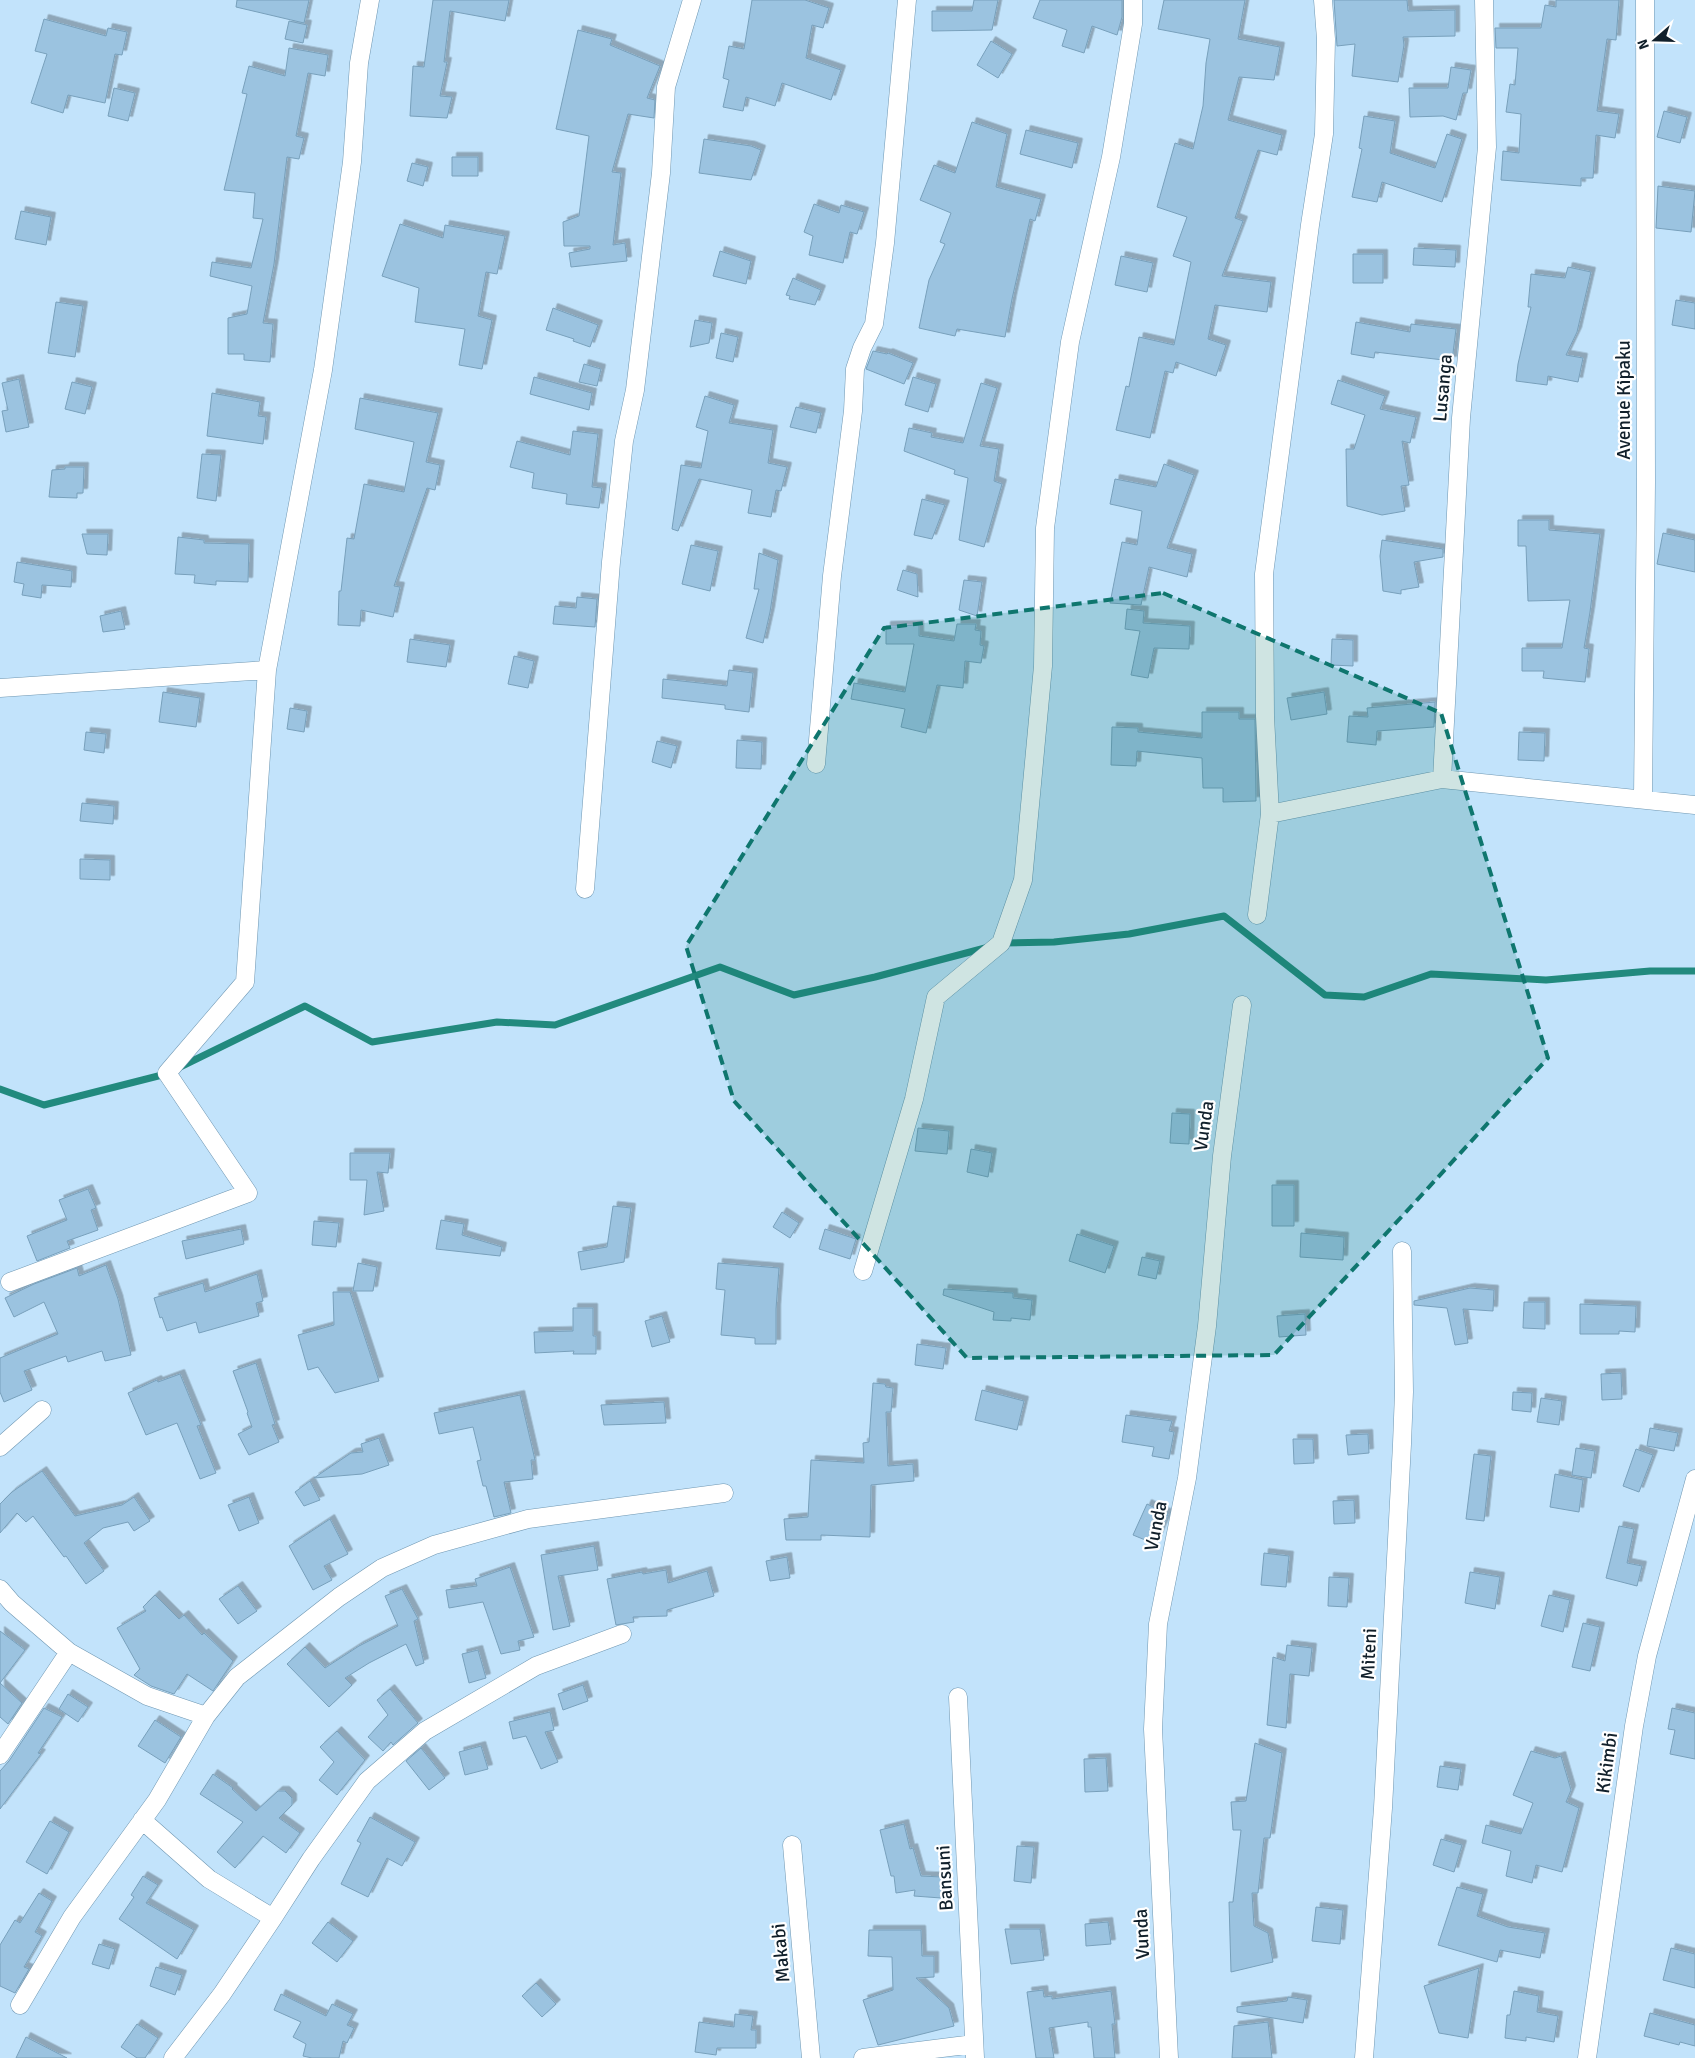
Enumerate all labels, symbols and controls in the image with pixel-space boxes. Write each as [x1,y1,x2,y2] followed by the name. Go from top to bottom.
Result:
[1630,15,1680,65] north arrow
[1634,37,1653,52] text: N
[1612,340,1636,460] street label: Avenue Kipaku
[1428,353,1458,423] street label: Lusanga
[1189,1099,1219,1153] street label: Vunda
[1139,1499,1173,1553] street label: Vunda
[1356,1627,1382,1681] street label: Miteni
[1591,1731,1623,1795] street label: Kikimbi
[931,1845,959,1911] street label: Bansuni
[1129,1908,1155,1960] street label: Vunda
[766,1922,796,1984] street label: Makabi

